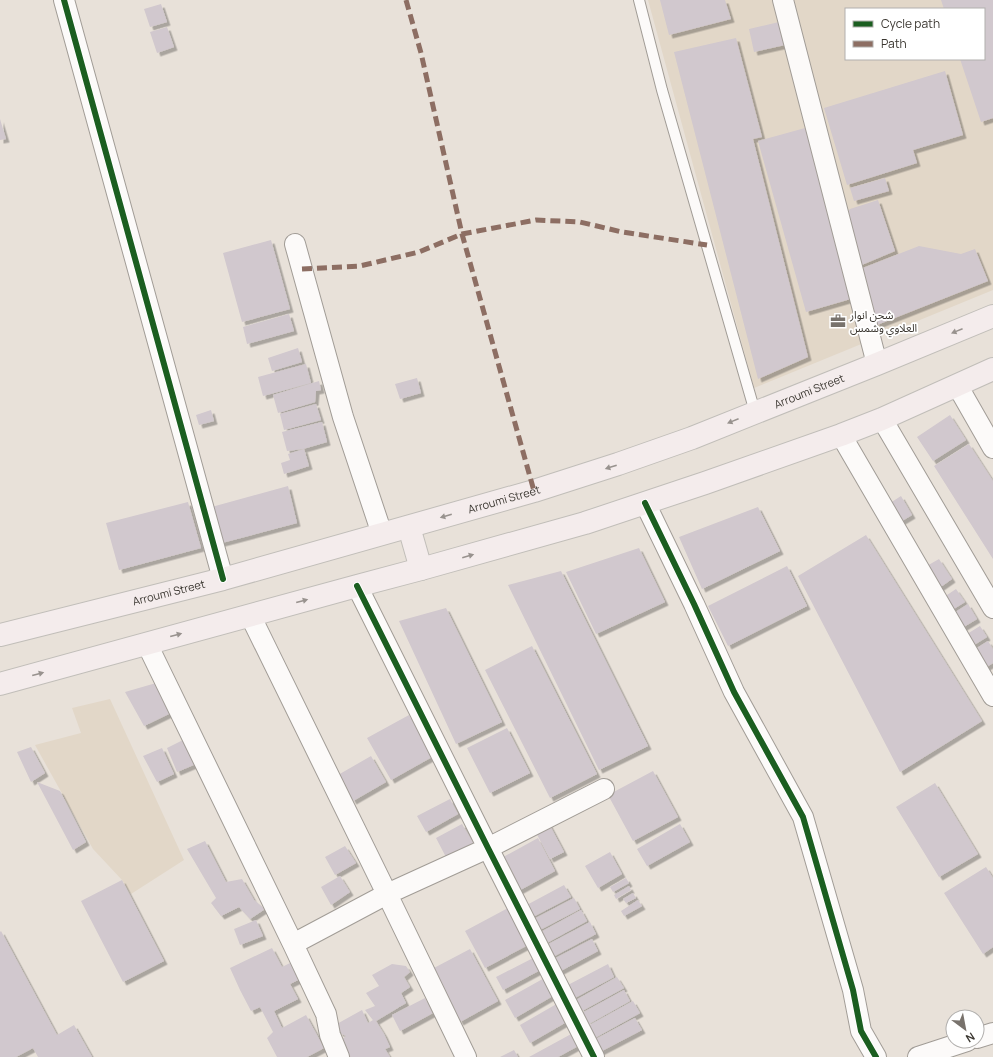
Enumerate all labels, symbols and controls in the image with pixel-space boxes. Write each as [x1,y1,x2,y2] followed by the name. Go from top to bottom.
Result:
[845,8,985,60] legend
[881,15,940,32] text: Cycle path
[881,35,907,52] text: Path
[849,307,917,338] place label: شحن انوار العلاوي وشمس
[829,312,847,330] office icon: شحن انوار العلاوي وشمس
[950,328,962,334] one-way arrow
[772,370,846,411] street label: Arroumi Street
[726,419,738,425] one-way arrow
[604,464,616,470] one-way arrow
[466,482,542,516] street label: Arroumi Street
[440,513,452,519] one-way arrow
[462,553,474,559] one-way arrow
[131,576,207,608] street label: Arroumi Street
[296,598,308,604] one-way arrow
[170,632,183,638] one-way arrow
[32,671,44,677] one-way arrow
[945,1009,985,1049] north arrow
[963,1029,978,1046] text: N

